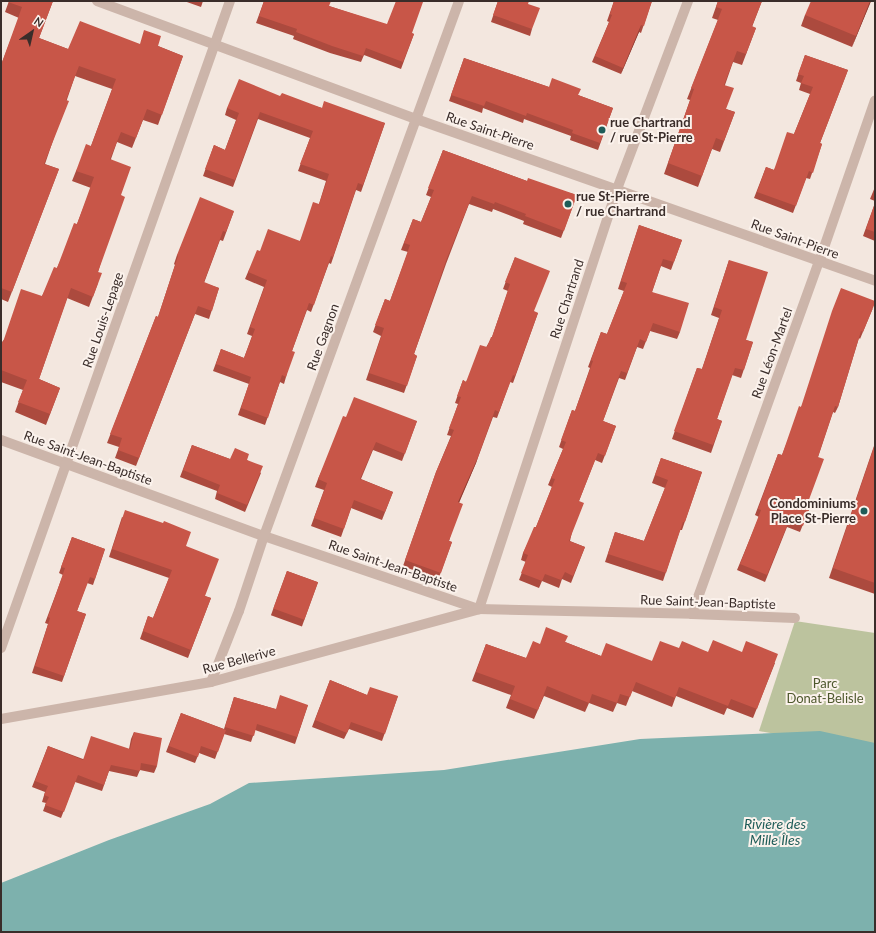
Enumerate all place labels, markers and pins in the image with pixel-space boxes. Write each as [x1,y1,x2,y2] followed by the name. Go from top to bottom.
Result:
[610,115,693,146] place label: rue Chartrand / rue St-Pierre
[597,125,607,135] marker: rue Chartrand / rue St-Pierre
[576,189,666,220] place label: rue St-Pierre / rue Chartrand
[563,199,573,209] marker: rue St-Pierre / rue Chartrand
[769,496,856,527] place label: Condominiums Place St-Pierre
[859,506,869,516] marker: Condominiums Place St-Pierre

